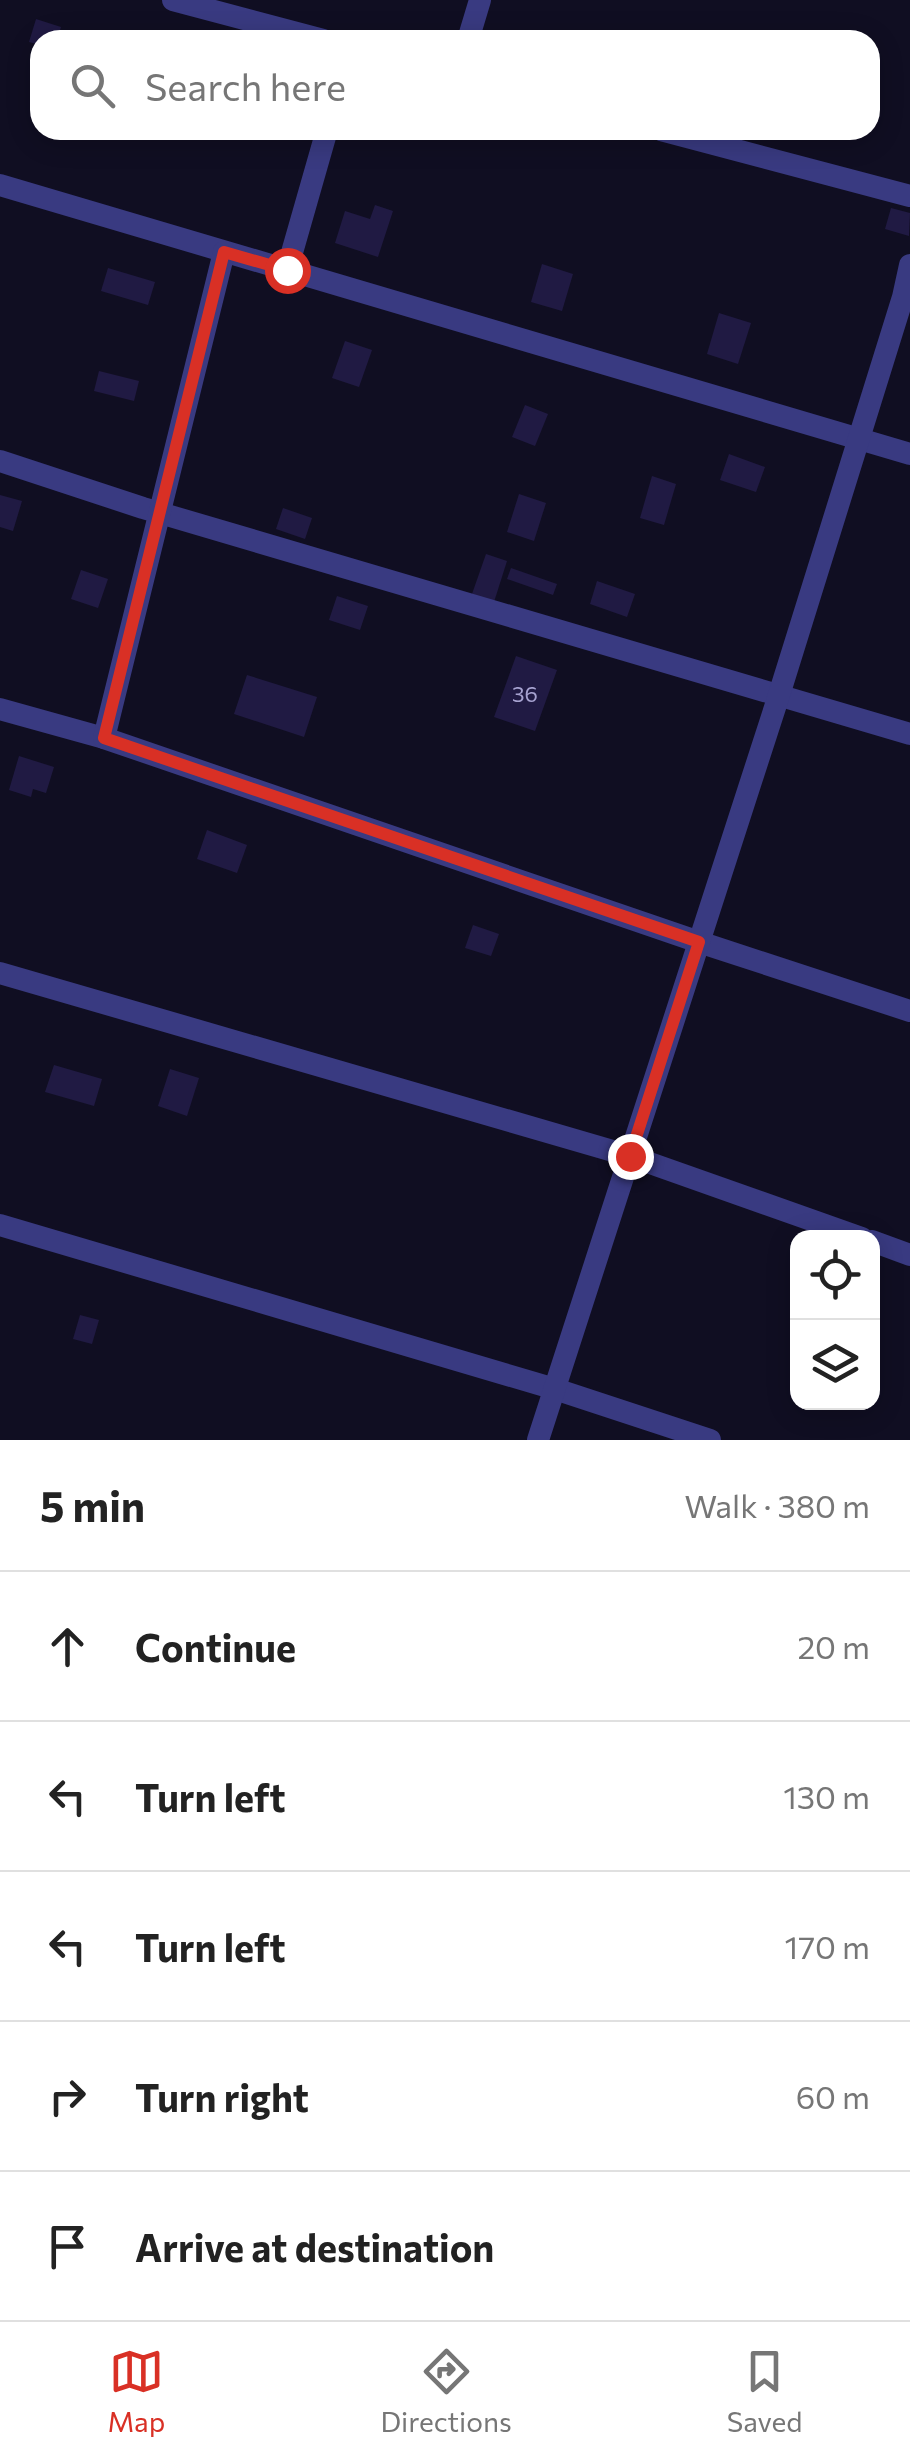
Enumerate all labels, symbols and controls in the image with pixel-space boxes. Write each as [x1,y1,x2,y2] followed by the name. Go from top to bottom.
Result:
[30,30,880,140] search box
[65,58,120,113] icon: search
[145,62,346,109] text: Search here
[265,248,311,294] route start
[512,680,538,707] house number: 36
[608,1134,654,1180] route end
[790,1230,880,1410] map controls
[790,1230,880,1320] button: locate
[790,1320,880,1410] button: layers
[40,1479,145,1531] text: 5 min
[684,1485,870,1525] text: Walk · 380 m
[40,1619,95,1674] icon: ahead
[135,1623,296,1670] text: Continue
[797,1626,870,1666] text: 20 m
[40,1769,95,1824] icon: left
[135,1773,286,1820] text: Turn left
[783,1776,870,1816] text: 130 m
[40,1919,95,1974] icon: left
[135,1923,286,1970] text: Turn left
[785,1926,870,1966] text: 170 m
[40,2069,95,2124] icon: right
[135,2073,309,2120] text: Turn right
[796,2076,870,2116] text: 60 m
[40,2219,95,2274] icon: arrive
[135,2223,494,2270] text: Arrive at destination
[108,2344,165,2438] tab: Map
[380,2344,512,2438] tab: Directions
[727,2344,802,2438] tab: Saved

